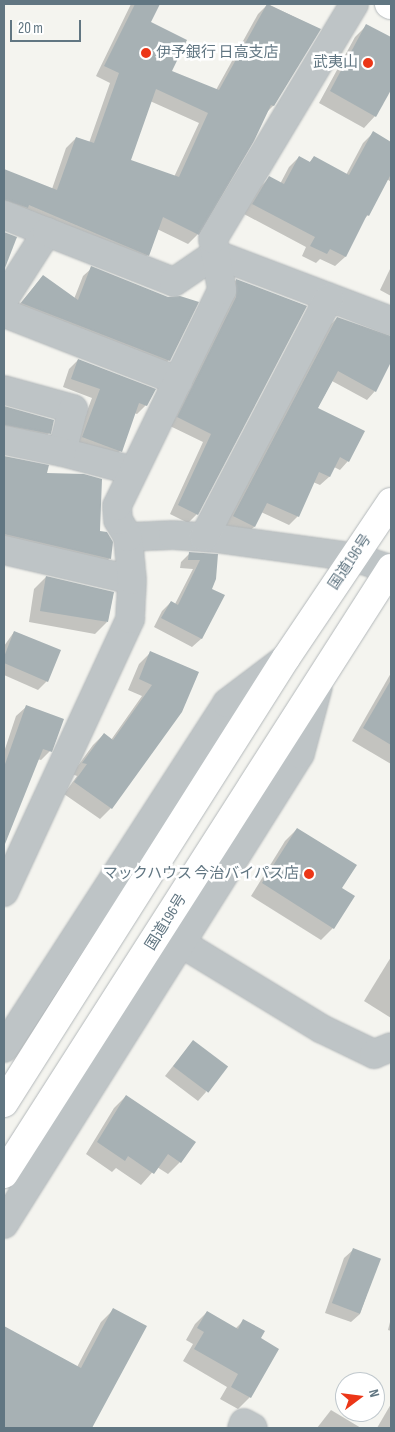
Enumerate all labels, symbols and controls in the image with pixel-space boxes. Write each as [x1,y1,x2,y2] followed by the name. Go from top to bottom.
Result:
[12,10,84,42] scale bar
[18,19,43,38] text: 20 m
[156,44,278,62] place label: 伊予銀行 日高支店
[140,47,152,59] marker: 伊予銀行 日高支店
[313,54,358,72] place label: 武夷山
[362,57,374,69] marker: 武夷山
[325,531,375,593] street label: 国道196号
[102,865,299,883] place label: マックハウス 今治バイパス店
[303,868,315,880] marker: マックハウス 今治バイパス店
[142,890,190,954] street label: 国道196号
[335,1372,385,1422] north arrow
[365,1387,383,1399] text: N

